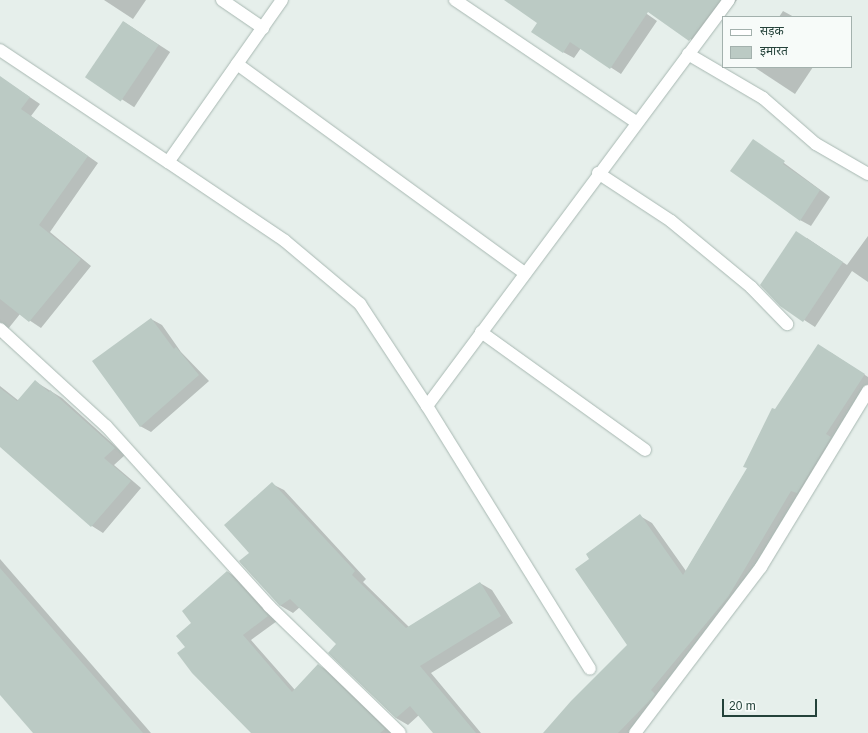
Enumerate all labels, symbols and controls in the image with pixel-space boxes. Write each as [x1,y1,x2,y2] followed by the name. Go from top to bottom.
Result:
[722,16,852,68] legend
[760,24,784,38] text: सड़क
[760,44,788,58] text: इमारत
[724,691,819,717] scale bar
[729,699,756,713] text: 20 m

